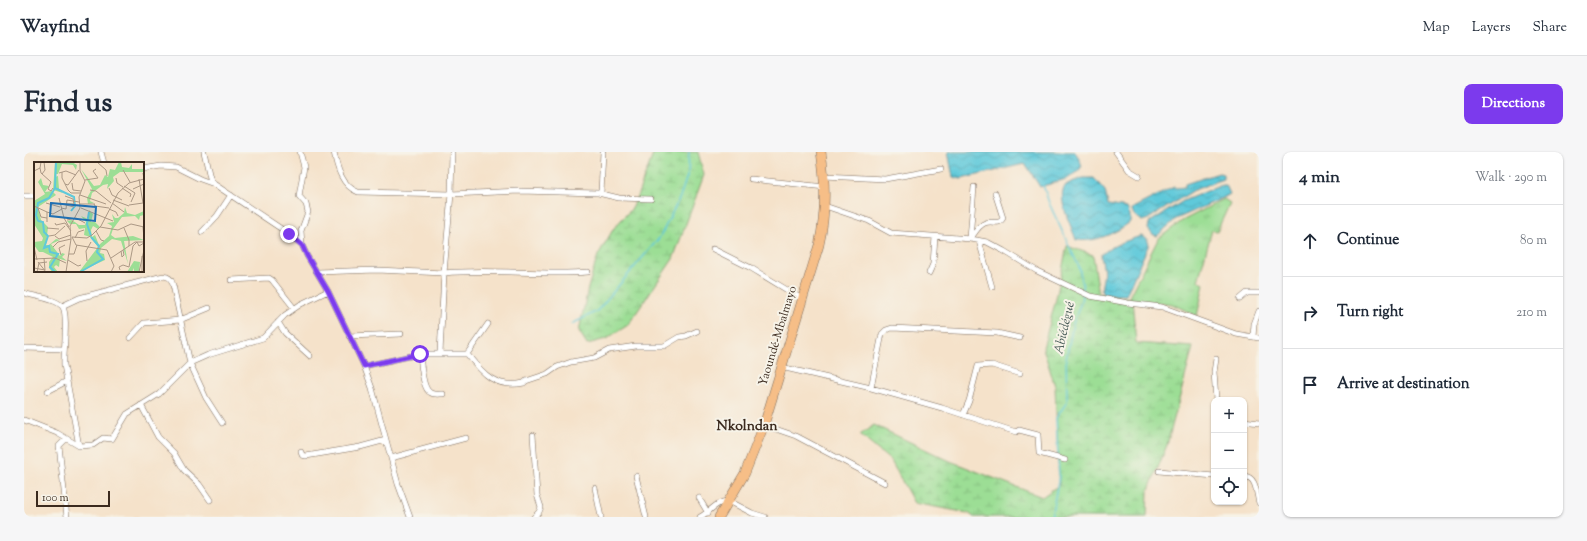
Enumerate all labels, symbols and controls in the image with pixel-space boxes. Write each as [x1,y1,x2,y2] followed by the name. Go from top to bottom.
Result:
[20,14,90,41] text: Wayfind
[1423,18,1450,38] text: Map
[1472,18,1510,38] text: Layers
[1532,18,1567,38] text: Share
[24,84,112,124] text: Find us
[1464,84,1563,124] button: Directions
[34,162,144,272] inset map
[1299,166,1340,190] text: 4 min
[1475,169,1547,187] text: Walk · 290 m
[280,225,298,243] route end
[1299,230,1321,252] icon: ahead
[1337,230,1399,251] text: Continue
[1520,232,1547,250] text: 80 m
[754,283,802,388] street label: Yaoundé-Mbalmayo
[1050,299,1080,356] water label: Abiédégué
[1299,302,1321,324] icon: right
[1337,302,1403,323] text: Turn right
[1516,304,1547,322] text: 210 m
[411,345,429,363] route start
[1299,374,1321,396] icon: arrive
[1337,374,1470,395] text: Arrive at destination
[1211,397,1247,505] map controls
[1211,397,1247,433] button: +
[716,417,778,437] district label: Nkolndan
[1211,433,1247,469] button: −
[1211,469,1247,505] button: locate
[36,489,110,508] scale bar
[42,490,69,506] text: 100 m

